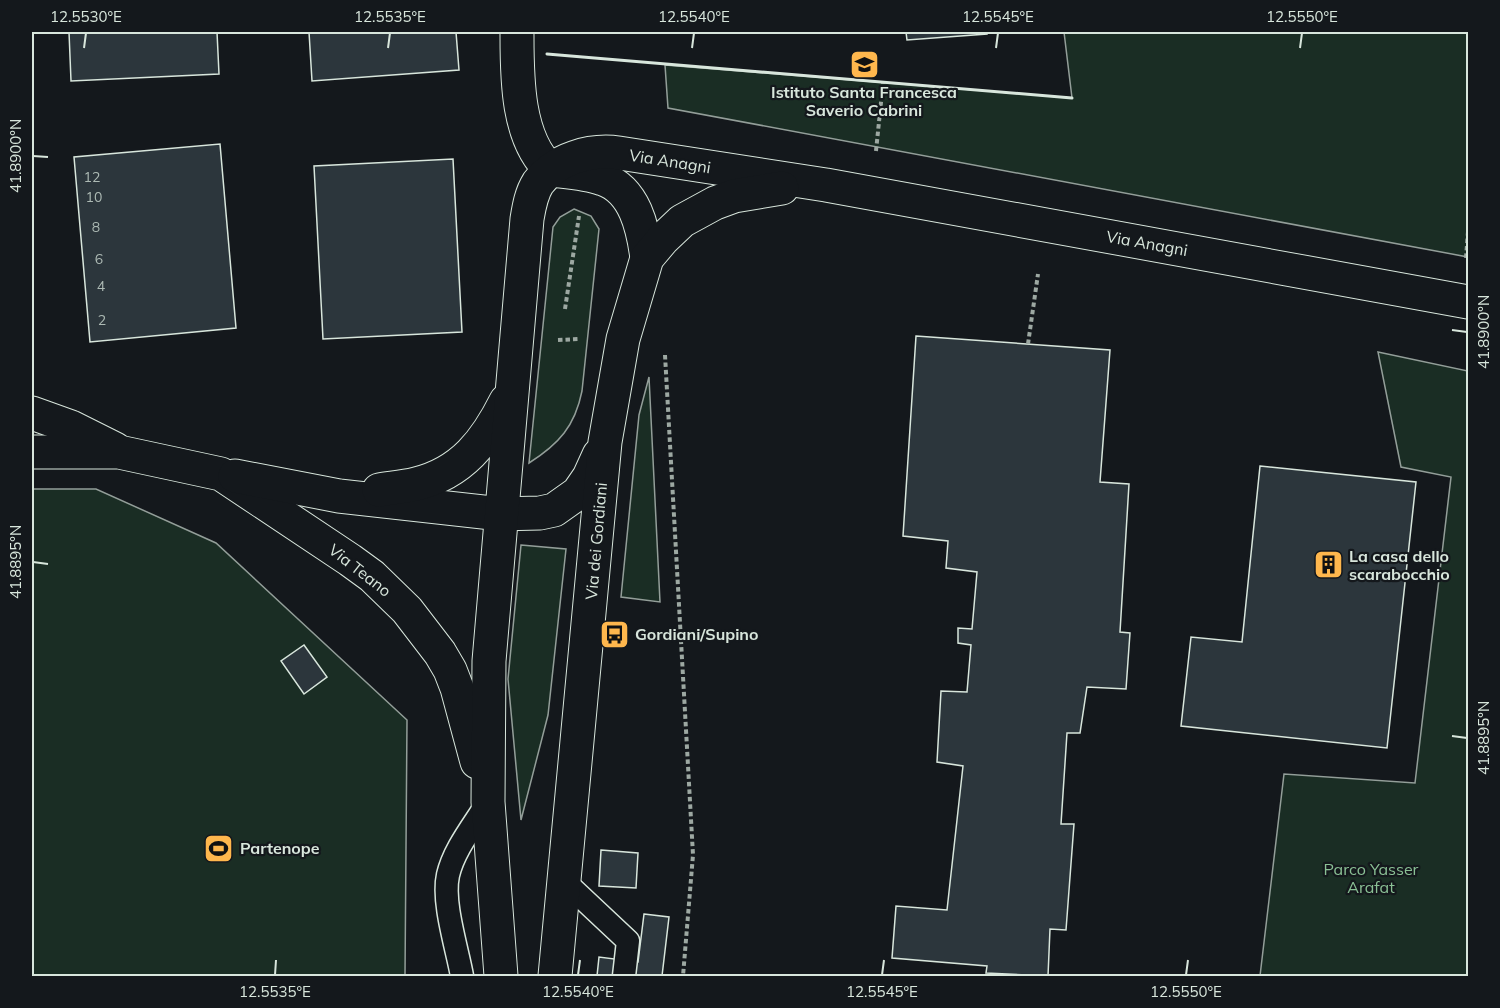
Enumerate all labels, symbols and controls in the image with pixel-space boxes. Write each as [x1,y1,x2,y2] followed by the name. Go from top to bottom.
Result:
[50,7,122,26] text: 12.5530°E
[354,7,426,26] text: 12.5535°E
[658,7,730,26] text: 12.5540°E
[962,7,1034,26] text: 12.5545°E
[1266,7,1338,26] text: 12.5550°E
[848,48,880,80] school or university icon: Istituto Santa Francesca Saverio Cabrini
[771,82,957,120] place label: Istituto Santa Francesca Saverio Cabrini
[6,119,25,193] text: 41.8900°N
[628,145,712,177] street label: Via Anagni
[84,168,100,186] house number: 12
[86,188,102,206] house number: 10
[92,218,100,236] house number: 8
[1105,226,1189,260] street label: Via Anagni
[95,250,103,268] house number: 6
[97,277,106,295] house number: 4
[1474,295,1493,369] text: 41.8900°N
[98,311,106,329] house number: 2
[581,481,611,601] street label: Via dei Gordiani
[6,525,25,599] text: 41.8895°N
[325,539,395,601] street label: Via Teano
[1349,546,1450,584] place label: La casa dello scarabocchio
[1312,549,1344,581] building icon: La casa dello scarabocchio
[598,618,630,650] bus stop icon: Gordiani/Supino
[635,624,758,644] place label: Gordiani/Supino
[1474,701,1493,775] text: 41.8895°N
[203,832,235,864] sports icon: Partenope
[240,838,320,858] place label: Partenope
[1324,859,1419,897] park label: Parco Yasser Arafat
[239,982,311,1001] text: 12.5535°E
[542,982,614,1001] text: 12.5540°E
[846,982,918,1001] text: 12.5545°E
[1150,982,1222,1001] text: 12.5550°E

